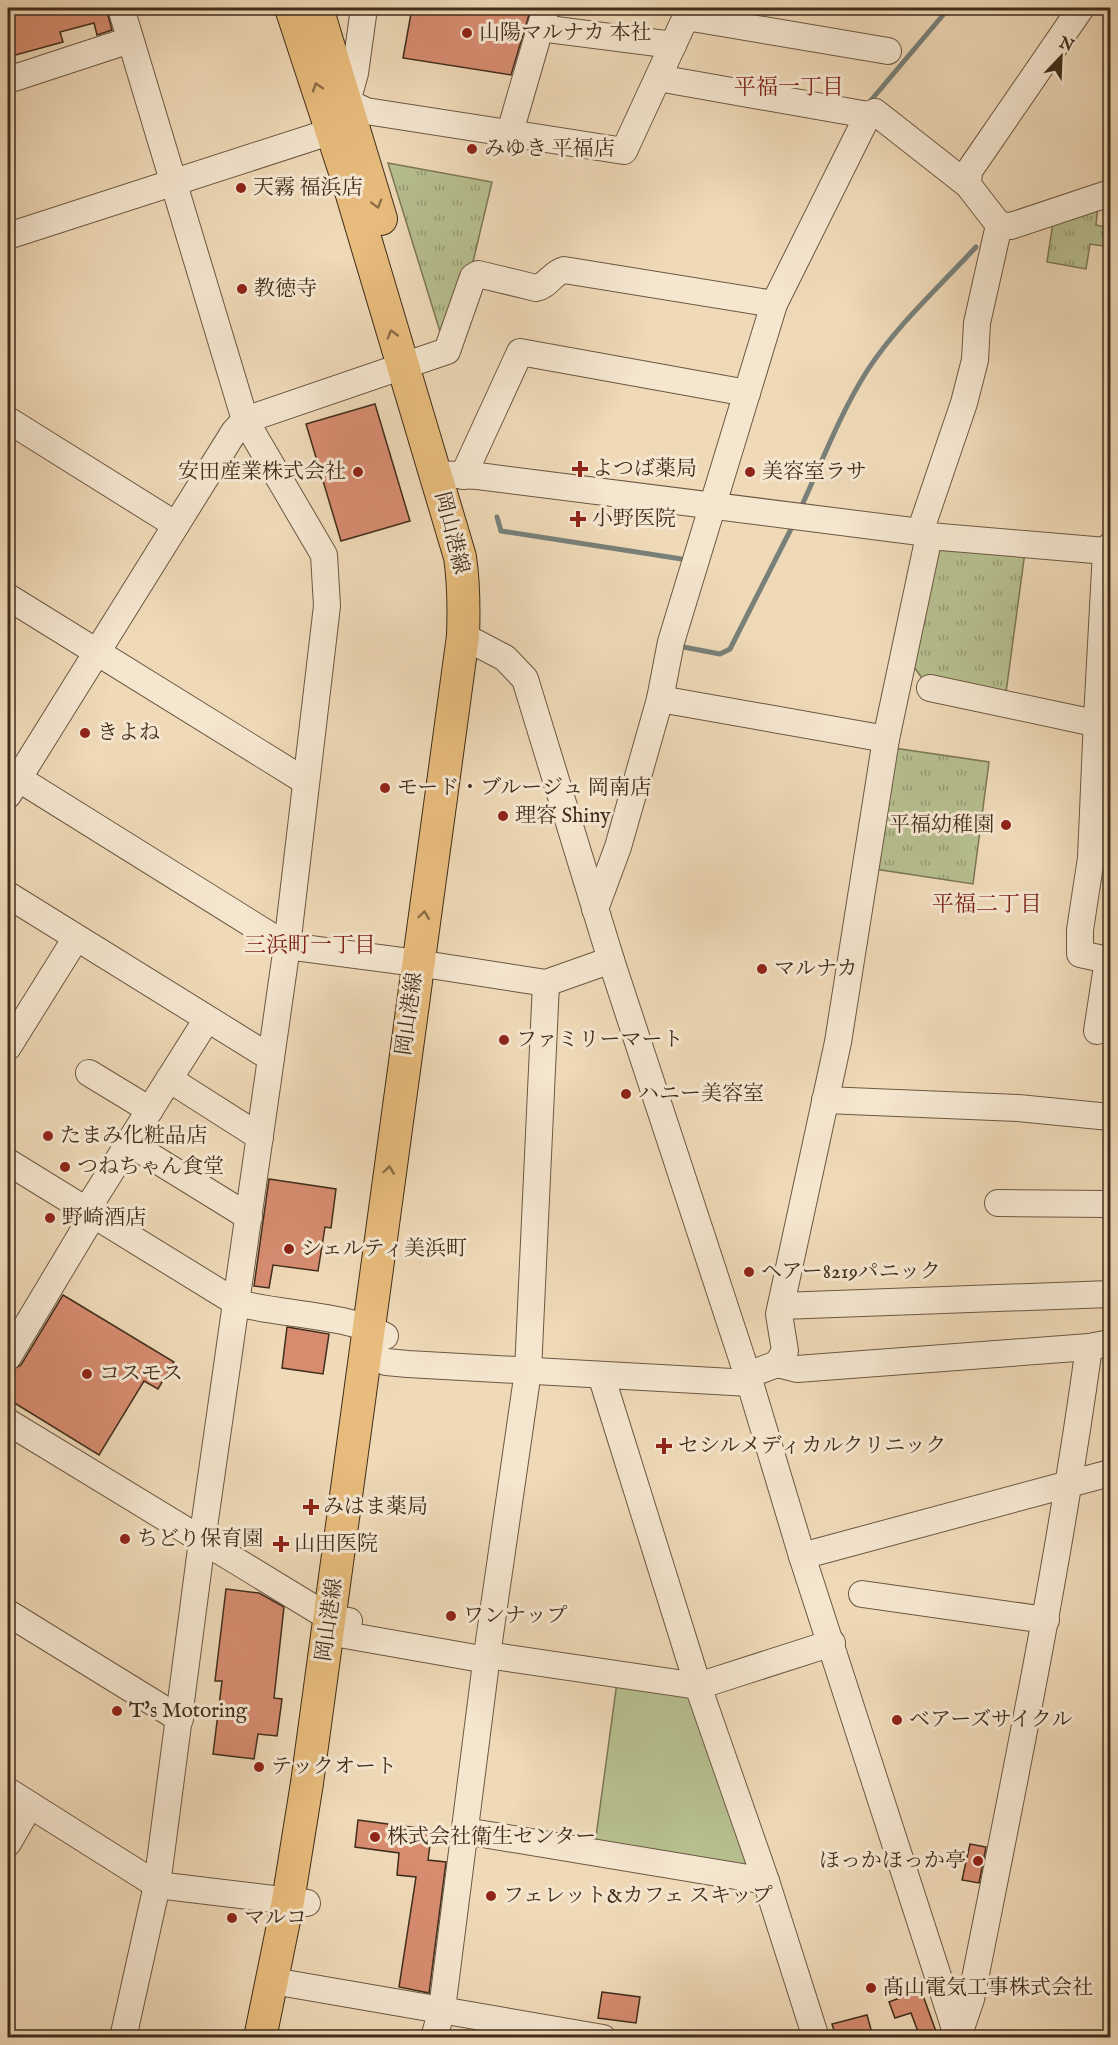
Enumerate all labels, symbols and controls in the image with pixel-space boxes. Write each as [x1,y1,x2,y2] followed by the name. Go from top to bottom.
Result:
[479,20,651,47] place label: 山陽マルナカ 本社
[460,26,474,40] marker: 山陽マルナカ 本社
[1031,27,1091,87] north arrow
[1055,33,1077,57] text: N
[734,74,844,102] district label: 平福一丁目
[311,82,324,93] one-way arrow
[484,136,615,163] place label: みゆき 平福店
[465,142,479,156] marker: みゆき 平福店
[253,175,363,202] place label: 天霧 福浜店
[234,181,248,195] marker: 天霧 福浜店
[370,198,382,209] one-way arrow
[254,276,317,303] place label: 教徳寺
[235,282,249,296] marker: 教徳寺
[386,329,399,339] one-way arrow
[592,456,697,483] place label: よつば薬局
[178,459,346,486] place label: 安田産業株式会社
[762,459,867,486] place label: 美容室ラサ
[573,462,587,476] marker: よつば薬局
[351,465,365,479] marker: 安田産業株式会社
[743,465,757,479] marker: 美容室ラサ
[428,489,474,577] street label: 岡山港線
[592,506,676,533] place label: 小野医院
[569,510,587,528] marker: 小野医院
[97,720,160,747] place label: きよね
[78,726,92,740] marker: きよね
[397,775,651,802] place label: モード・ブルージュ 岡南店
[378,781,392,795] marker: モード・ブルージュ 岡南店
[515,803,611,830] place label: 理容 Shiny
[496,809,510,823] marker: 理容 Shiny
[889,812,994,839] place label: 平福幼稚園
[999,818,1013,832] marker: 平福幼稚園
[932,891,1042,919] district label: 平福二丁目
[418,910,430,919] one-way arrow
[244,932,376,960] district label: 三浜町一丁目
[774,956,858,983] place label: マルナカ
[755,962,769,976] marker: マルナカ
[391,971,429,1057] street label: 岡山港線
[516,1027,684,1054] place label: ファミリーマート
[497,1033,511,1047] marker: ファミリーマート
[638,1081,764,1108] place label: ハニー美容室
[619,1087,633,1101] marker: ハニー美容室
[60,1123,207,1150] place label: たまみ化粧品店
[41,1129,55,1143] marker: たまみ化粧品店
[77,1154,224,1181] place label: つねちゃん食堂
[58,1160,72,1174] marker: つねちゃん食堂
[382,1166,395,1175] one-way arrow
[62,1205,146,1232] place label: 野崎酒店
[43,1211,57,1225] marker: 野崎酒店
[301,1236,467,1263] place label: シェルティ美浜町
[282,1242,296,1256] marker: シェルティ美浜町
[761,1259,941,1286] place label: ヘアー8219パニック
[742,1265,756,1279] marker: ヘアー8219パニック
[99,1361,183,1388] place label: コスモス
[80,1367,94,1381] marker: コスモス
[678,1433,946,1460] place label: セシルメディカルクリニック
[655,1437,673,1455] marker: セシルメディカルクリニック
[323,1494,428,1521] place label: みはま薬局
[304,1500,318,1514] marker: みはま薬局
[137,1526,263,1553] place label: ちどり保育園
[294,1531,378,1558] place label: 山田医院
[118,1532,132,1546] marker: ちどり保育園
[272,1535,290,1553] marker: 山田医院
[311,1577,349,1663] street label: 岡山港線
[463,1603,568,1630] place label: ワンナップ
[444,1609,458,1623] marker: ワンナップ
[129,1698,248,1725] place label: T's Motoring
[110,1704,124,1718] marker: T's Motoring
[909,1707,1072,1734] place label: ベアーズサイクル
[890,1713,904,1727] marker: ベアーズサイクル
[271,1754,397,1781] place label: テックオート
[252,1760,266,1774] marker: テックオート
[387,1824,596,1851] place label: 株式会社衛生センター
[368,1830,382,1844] marker: 株式会社衛生センター
[819,1848,966,1875] place label: ほっかほっか亭
[971,1854,985,1868] marker: ほっかほっか亭
[503,1883,773,1910] place label: フェレット&カフェ スキップ
[484,1889,498,1903] marker: フェレット&カフェ スキップ
[244,1905,307,1932] place label: マルコ
[225,1911,239,1925] marker: マルコ
[883,1975,1093,2002] place label: 髙山電気工事株式会社
[864,1981,878,1995] marker: 髙山電気工事株式会社

